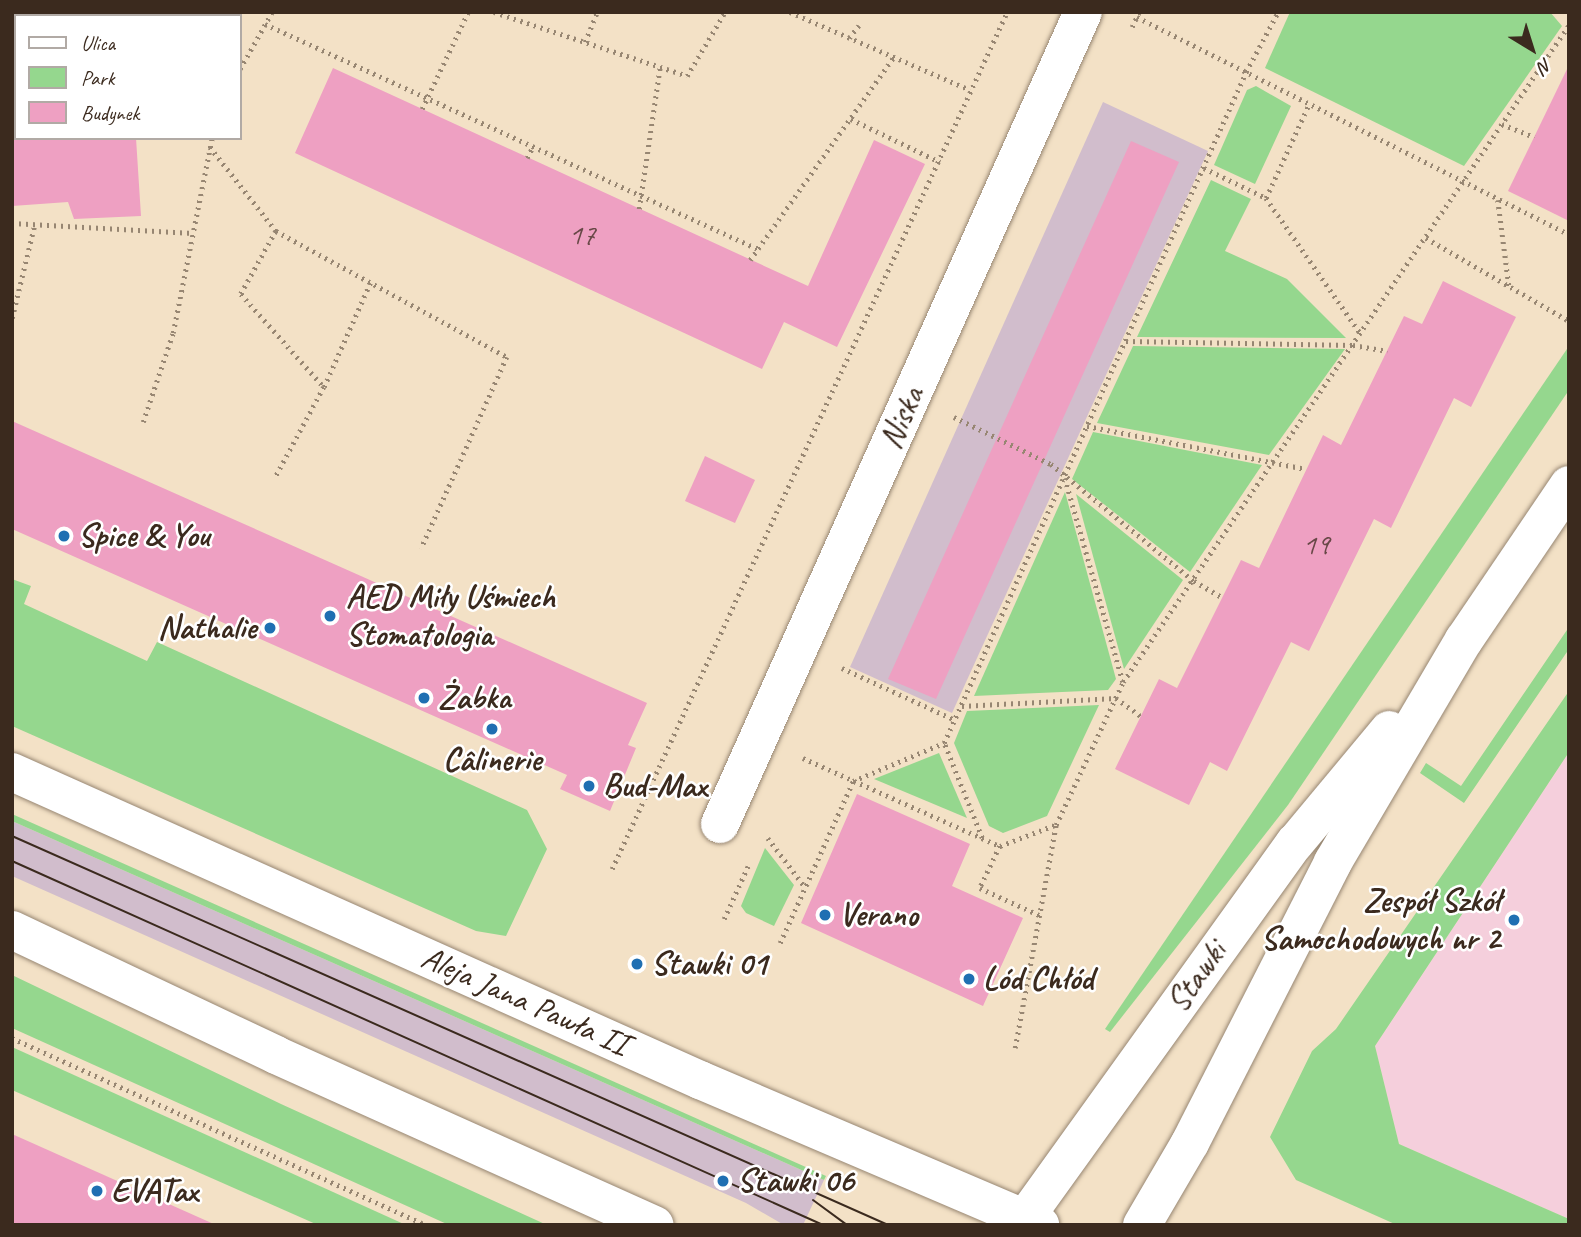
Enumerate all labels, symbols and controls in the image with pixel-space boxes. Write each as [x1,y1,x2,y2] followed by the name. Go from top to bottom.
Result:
[14,14,242,140] legend
[1497,14,1567,84] north arrow
[81,30,115,56] text: Ulica
[1533,52,1557,79] text: N
[81,65,114,91] text: Park
[81,100,139,126] text: Budynek
[569,216,595,252] house number: 17
[871,381,933,455] street label: Niska
[78,516,210,556] place label: Spice & You
[1303,526,1329,562] house number: 19
[56,528,72,544] marker: Spice & You
[346,577,555,655] place label: AED Miły Uśmiech Stomatologia
[320,606,340,626] marker: AED Miły Uśmiech Stomatologia
[158,608,256,648] place label: Nathalie
[262,620,278,636] marker: Nathalie
[438,678,510,718] place label: Żabka
[416,690,432,706] marker: Żabka
[484,721,500,737] marker: Câlinerie
[443,740,541,780] place label: Câlinerie
[603,766,707,806] place label: Bud-Max
[581,778,597,794] marker: Bud-Max
[1261,881,1500,959] place label: Zespół Szkół Samochodowych nr 2
[839,895,918,935] place label: Verano
[817,907,833,923] marker: Verano
[1506,912,1522,928] marker: Zespół Szkół Samochodowych nr 2
[1158,934,1236,1020] street label: Stawki
[415,938,635,1064] street label: Aleja Jana Pawła II
[651,944,767,984] place label: Stawki 01
[629,956,645,972] marker: Stawki 01
[983,959,1094,999] place label: Lód Chłód
[961,971,977,987] marker: Lód Chłód
[737,1161,854,1201] place label: Stawki 06
[111,1171,198,1211] place label: EVATax
[715,1173,731,1189] marker: Stawki 06
[89,1183,105,1199] marker: EVATax

